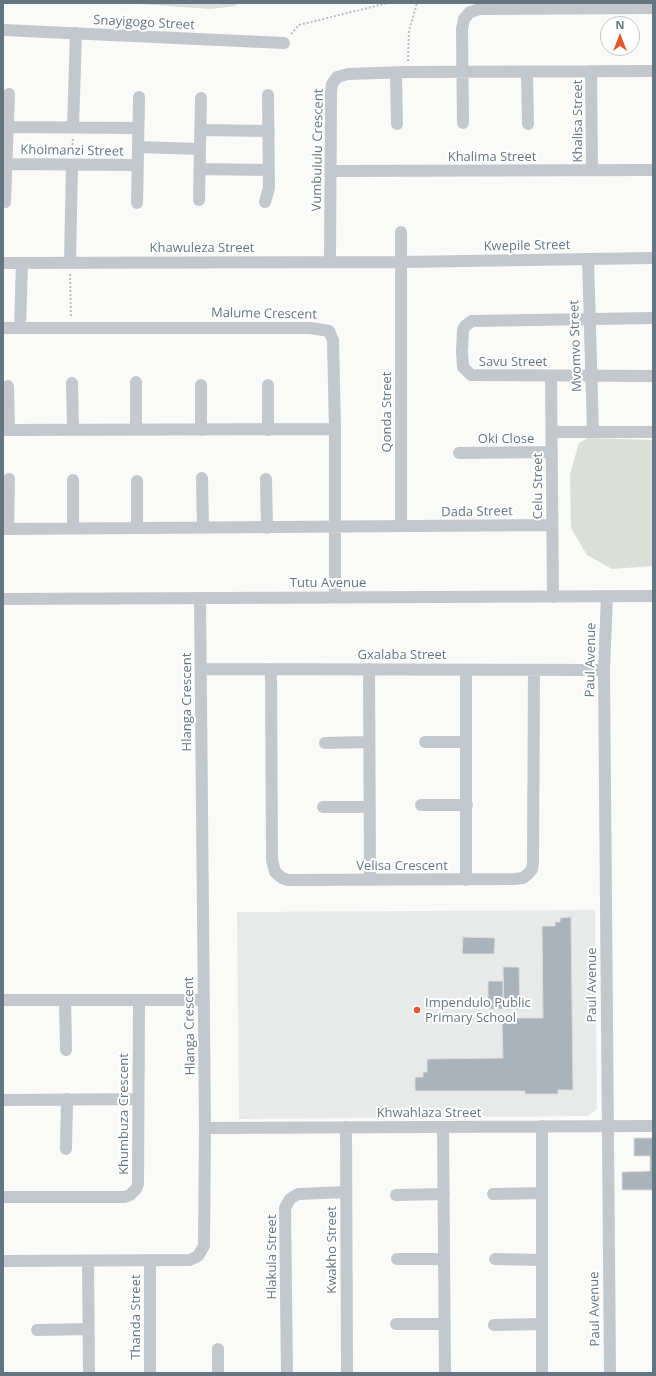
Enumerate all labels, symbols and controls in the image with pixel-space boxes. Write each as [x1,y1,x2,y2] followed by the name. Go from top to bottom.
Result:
[93,13,195,33] street label: Snayigogo Street
[600,16,640,56] north arrow
[616,17,624,32] text: N
[570,80,586,162] street label: Khalisa Street
[309,89,327,211] street label: Vumbululu Crescent
[20,142,124,160] street label: Kholmanzi Street
[448,149,536,165] street label: Khalima Street
[483,237,571,255] street label: Kwepile Street
[150,240,254,256] street label: Khawuleza Street
[567,300,585,392] street label: Mvomvo Street
[211,305,317,323] street label: Malume Crescent
[479,354,547,370] street label: Savu Street
[379,372,395,452] street label: Qonda Street
[478,431,534,447] street label: Oki Close
[530,453,546,519] street label: Celu Street
[441,504,513,520] street label: Dada Street
[290,575,366,591] street label: Tutu Avenue
[583,622,599,698] street label: Paul Avenue
[358,647,446,663] street label: Gxalaba Street
[179,653,195,751] street label: Hlanga Crescent
[356,858,448,874] street label: Velisa Crescent
[584,948,600,1022] street label: Paul Avenue
[181,976,199,1076] street label: Hlanga Crescent
[425,995,531,1026] place label: Impendulo Public Primary School
[412,1005,422,1015] marker: Impendulo Public Primary School
[116,1053,132,1175] street label: Khumbuza Crescent
[377,1105,481,1121] street label: Khwahlaza Street
[324,1206,340,1294] street label: Kwakho Street
[264,1214,280,1300] street label: Hlakula Street
[587,1271,603,1347] street label: Paul Avenue
[128,1274,144,1360] street label: Thanda Street

